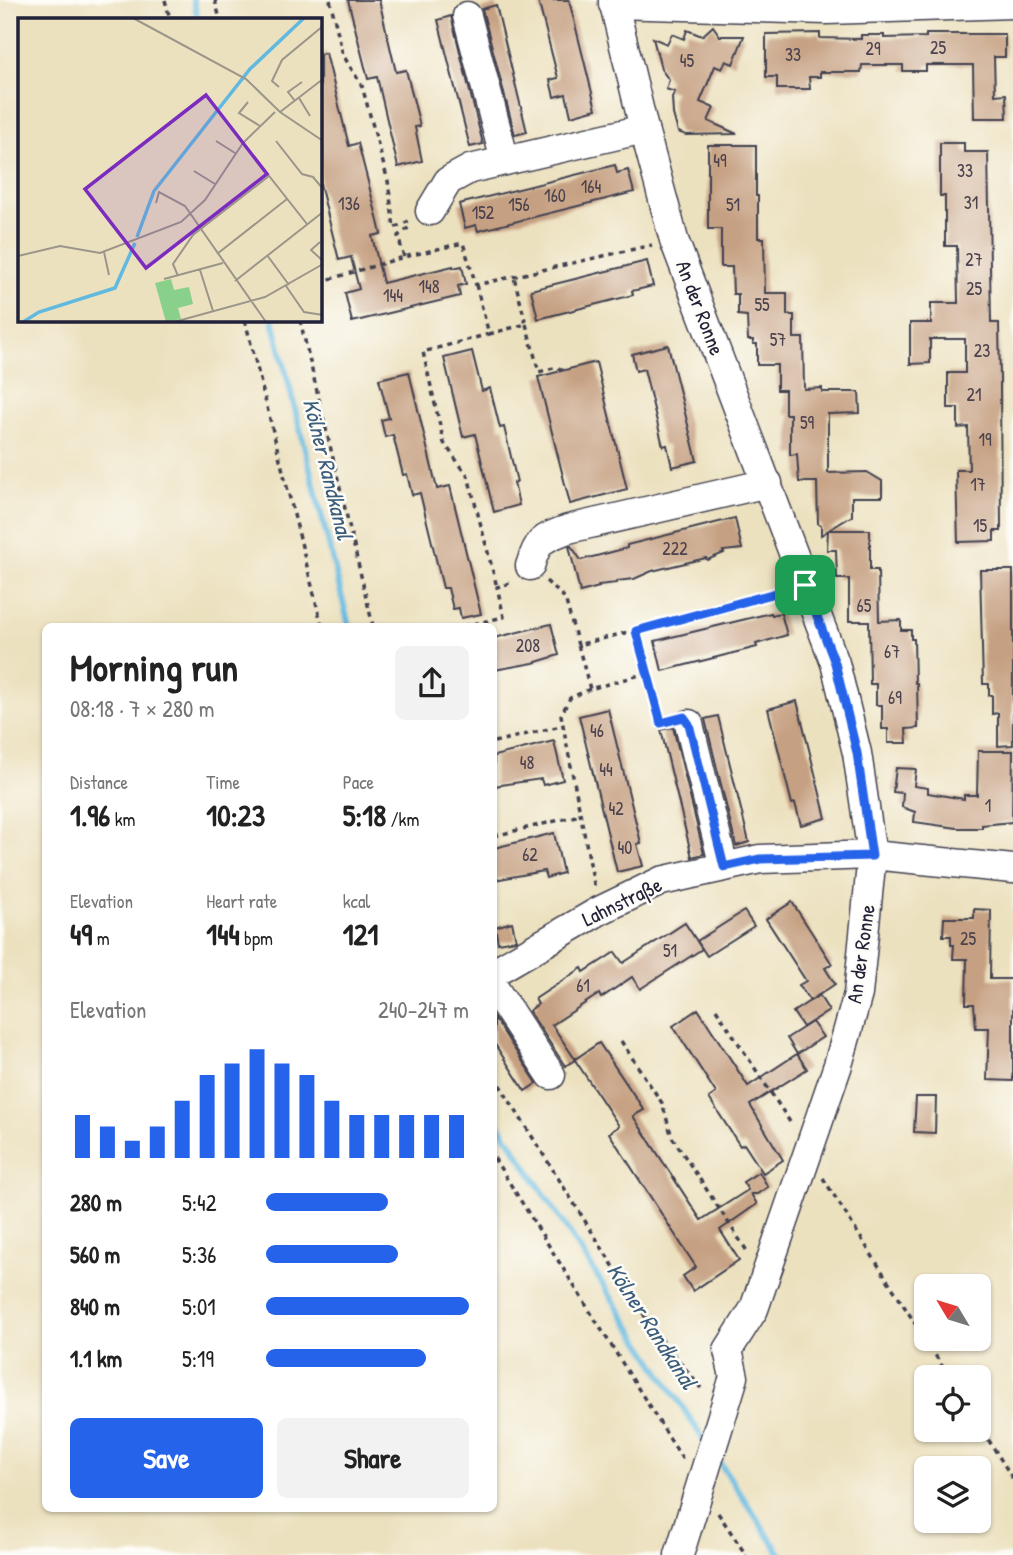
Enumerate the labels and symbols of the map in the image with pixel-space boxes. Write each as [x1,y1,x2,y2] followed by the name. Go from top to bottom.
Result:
[18,18,322,322] inset map
[930,35,946,60] house number: 25
[865,36,881,61] house number: 29
[785,42,801,67] house number: 33
[680,48,695,73] house number: 45
[713,148,727,173] house number: 49
[957,158,973,183] house number: 33
[581,174,601,199] house number: 164
[544,183,566,208] house number: 160
[964,190,978,215] house number: 31
[338,191,360,216] house number: 136
[508,192,530,217] house number: 156
[726,192,740,217] house number: 51
[472,200,495,225] house number: 152
[965,247,983,272] house number: 27
[669,256,732,359] street label: An der Ronne
[418,274,440,299] house number: 148
[966,276,982,301] house number: 25
[383,283,403,308] house number: 144
[754,292,770,317] house number: 55
[770,327,786,352] house number: 57
[974,338,990,363] house number: 23
[967,382,981,407] house number: 21
[296,395,361,543] water label: Kölner Randkanal
[800,410,814,435] house number: 59
[978,427,992,452] house number: 19
[970,472,986,497] house number: 17
[973,513,987,538] house number: 15
[662,536,688,561] house number: 222
[775,555,835,615] pin
[857,593,872,618] house number: 65
[516,633,540,658] house number: 208
[884,639,900,664] house number: 67
[888,685,902,710] house number: 69
[590,718,604,743] house number: 46
[520,750,534,775] house number: 48
[599,757,613,782] house number: 44
[985,793,991,818] house number: 1
[608,796,624,821] house number: 42
[618,835,632,860] house number: 40
[522,842,538,867] house number: 62
[577,870,667,933] street label: Lahnstraße
[839,903,882,1005] street label: An der Ronne
[960,926,976,951] house number: 25
[663,938,677,963] house number: 51
[576,973,590,998] house number: 61
[600,1257,705,1395] water label: Kölner Randkanal
[914,1274,990,1351] north arrow

